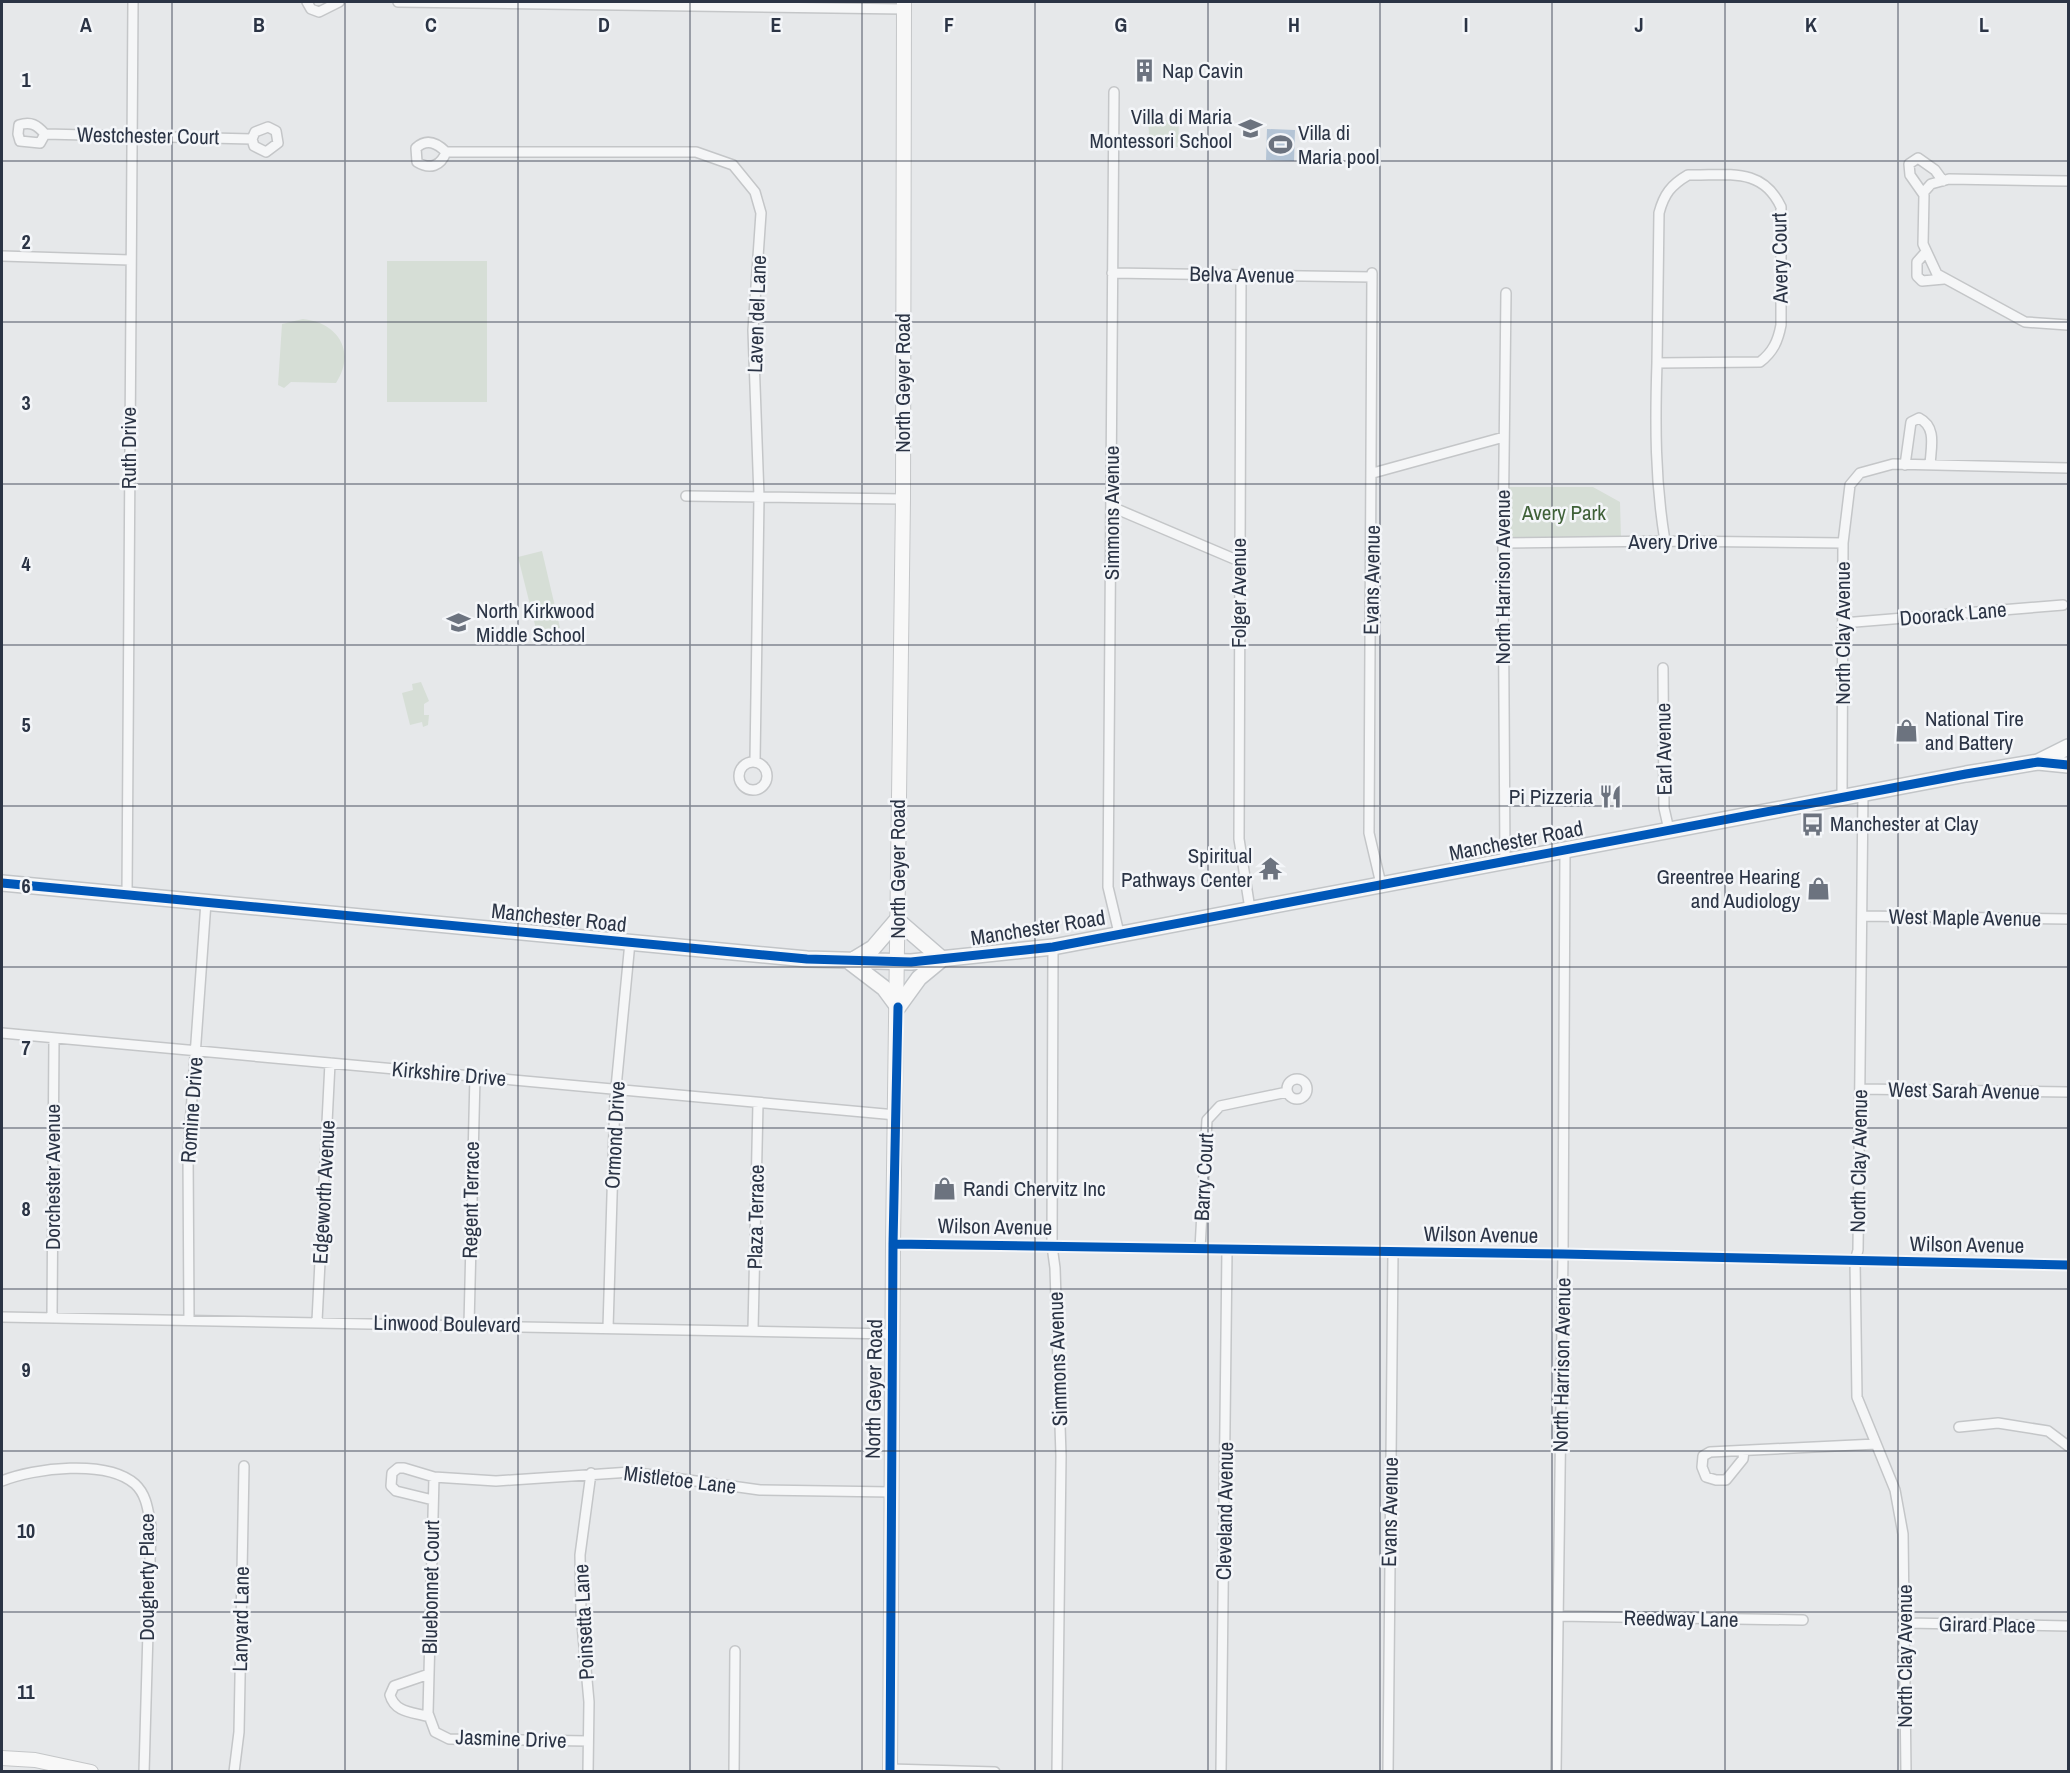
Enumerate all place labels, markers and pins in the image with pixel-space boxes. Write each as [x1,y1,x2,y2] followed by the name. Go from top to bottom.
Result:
[1162,56,1243,85] place label: Nap Cavin
[1131,58,1157,84] building icon: Nap Cavin
[1089,102,1232,155] place label: Villa di Maria Montessori School
[1237,116,1263,142] school or university icon: Villa di Maria Montessori School
[1298,118,1379,171] place label: Villa di Maria pool
[1267,132,1293,158] sports icon: Villa di Maria pool
[476,596,595,649] place label: North Kirkwood Middle School
[445,610,471,636] school or university icon: North Kirkwood Middle School
[1925,704,2024,757] place label: National Tire and Battery
[1894,718,1920,744] shop icon: National Tire and Battery
[1509,782,1593,811] place label: Pi Pizzeria
[1598,784,1624,810] restaurant icon: Pi Pizzeria
[1830,809,1979,838] place label: Manchester at Clay
[1799,811,1825,837] bus stop icon: Manchester at Clay
[1121,841,1252,894] place label: Spiritual Pathways Center
[1257,855,1283,881] temple icon: Spiritual Pathways Center
[1656,862,1800,915] place label: Greentree Hearing and Audiology
[1805,876,1831,902] shop icon: Greentree Hearing and Audiology
[963,1174,1106,1203] place label: Randi Chervitz Inc
[932,1176,958,1202] shop icon: Randi Chervitz Inc

